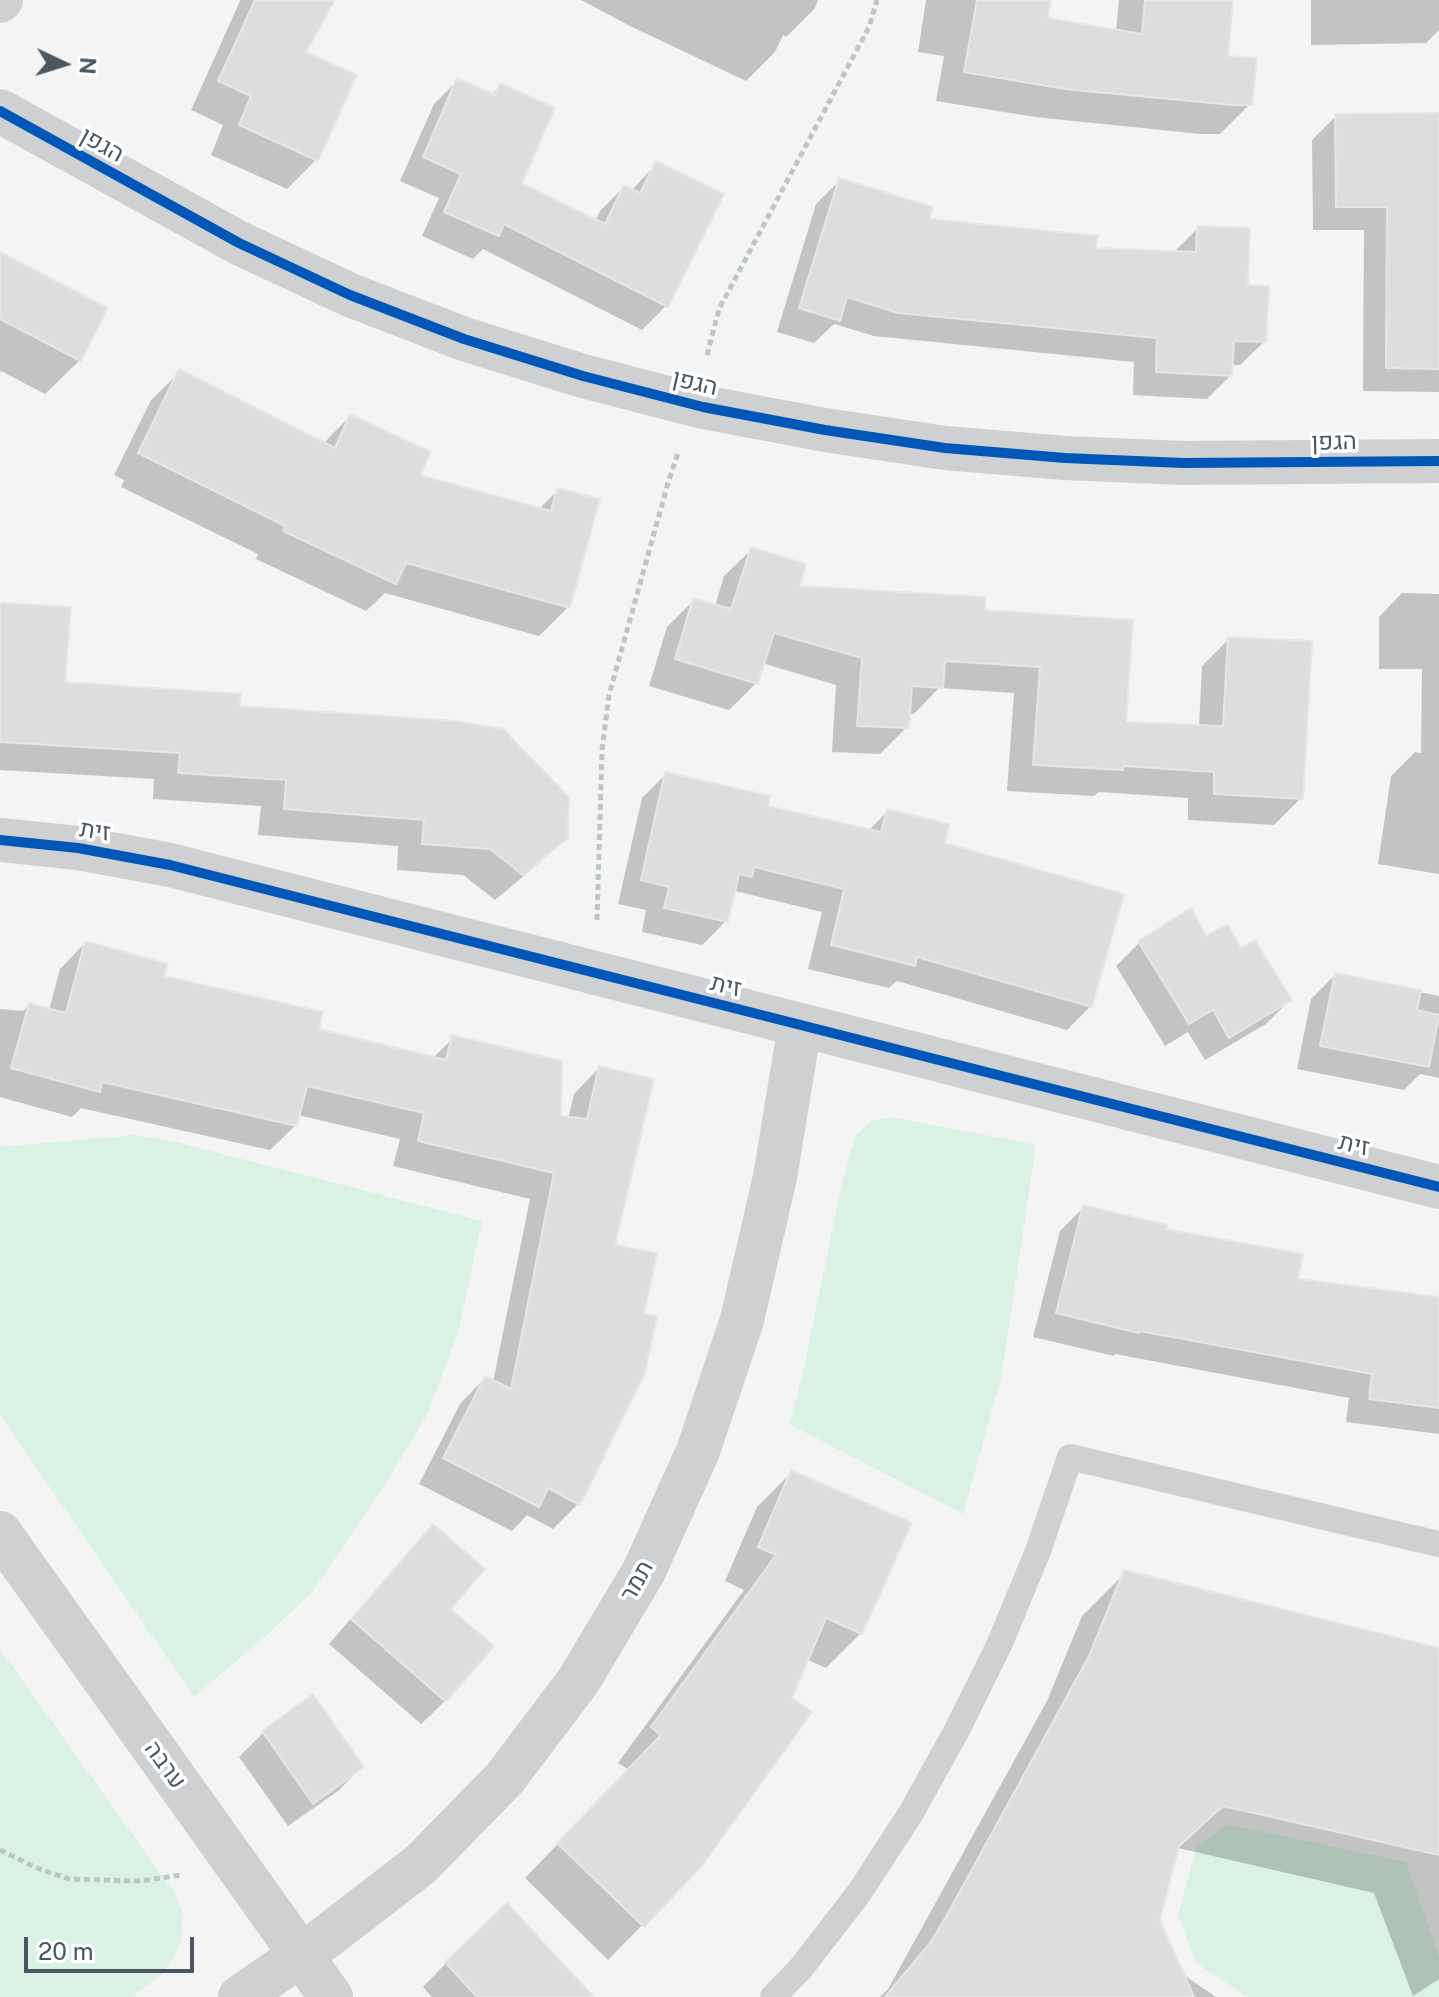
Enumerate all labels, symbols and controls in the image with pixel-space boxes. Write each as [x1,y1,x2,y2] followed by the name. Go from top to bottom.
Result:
[24,24,104,104] north arrow
[74,56,102,75] text: N
[75,121,129,169] street label: הגפן
[670,364,720,402] street label: הגפן
[1311,427,1357,457] street label: הגפן
[78,814,112,848] street label: זית
[708,968,744,1004] street label: זית
[1336,1127,1372,1163] street label: זית
[614,1556,660,1606] street label: תמר
[138,1735,192,1795] street label: ערבה
[28,1921,198,1971] scale bar
[38,1937,94,1965] text: 20 m

